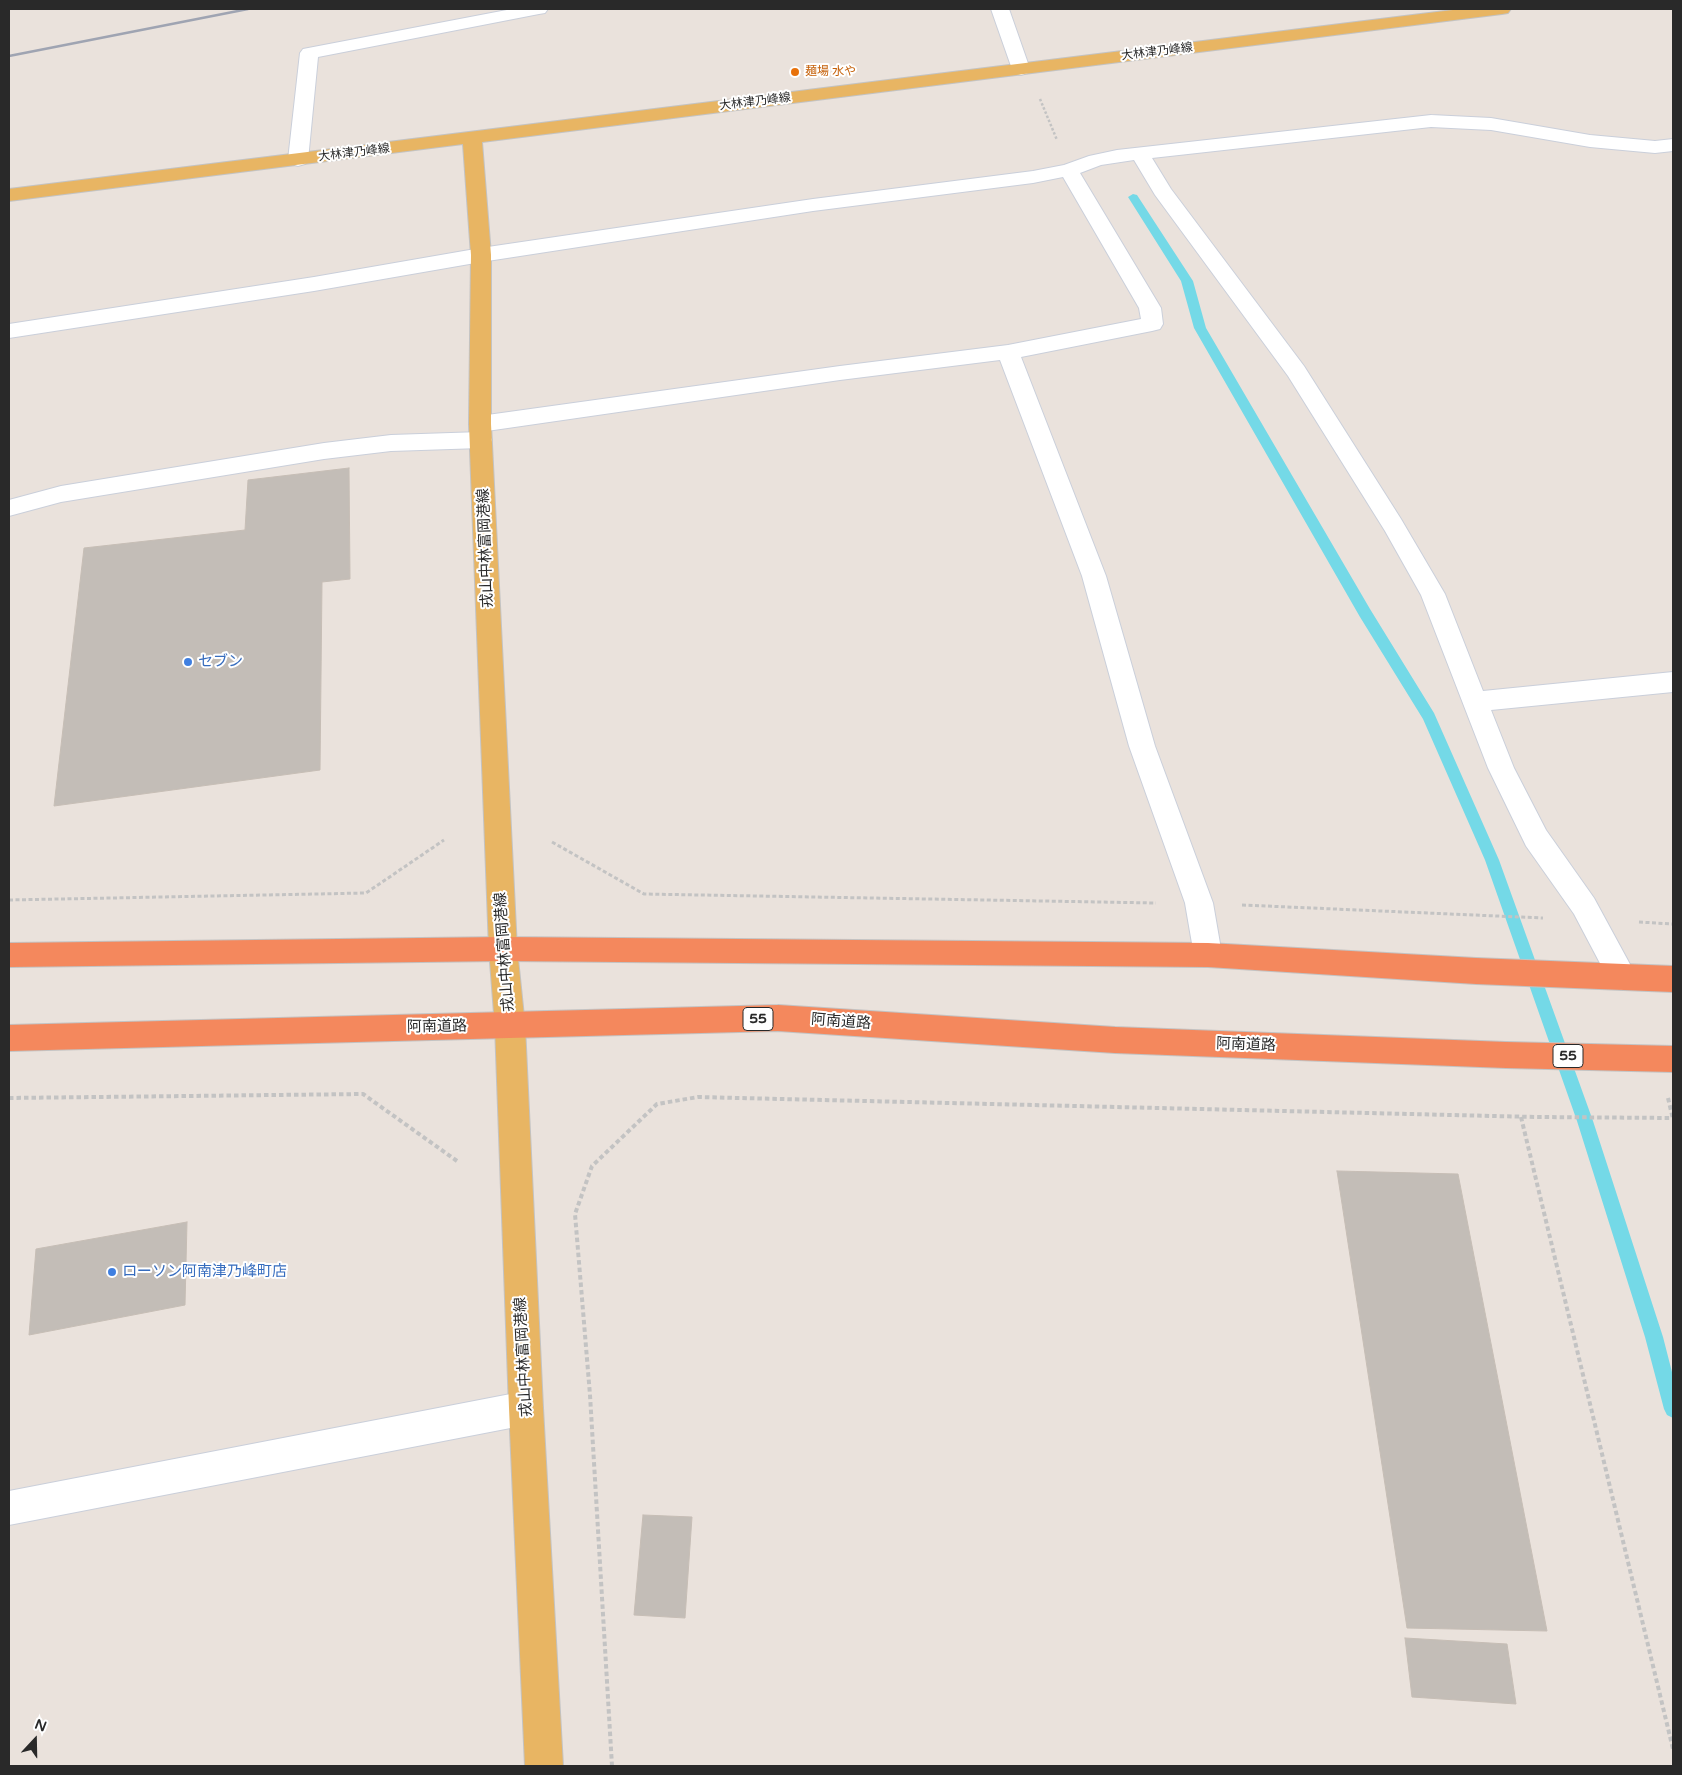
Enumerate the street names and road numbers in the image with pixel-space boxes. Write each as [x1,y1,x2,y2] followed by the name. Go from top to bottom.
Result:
[1120,40,1194,64] street label: 大林津乃峰線
[718,90,792,114] street label: 大林津乃峰線
[317,141,391,165] street label: 大林津乃峰線
[475,488,497,608] street label: 戎山中林富岡港線
[492,892,518,1012] street label: 戎山中林富岡港線
[743,1008,773,1030] road number: 55
[810,1011,872,1033] street label: 阿南道路
[407,1017,467,1037] street label: 阿南道路
[1216,1035,1276,1055] street label: 阿南道路
[1553,1044,1583,1068] road number: 55
[512,1297,536,1417] street label: 戎山中林富岡港線

